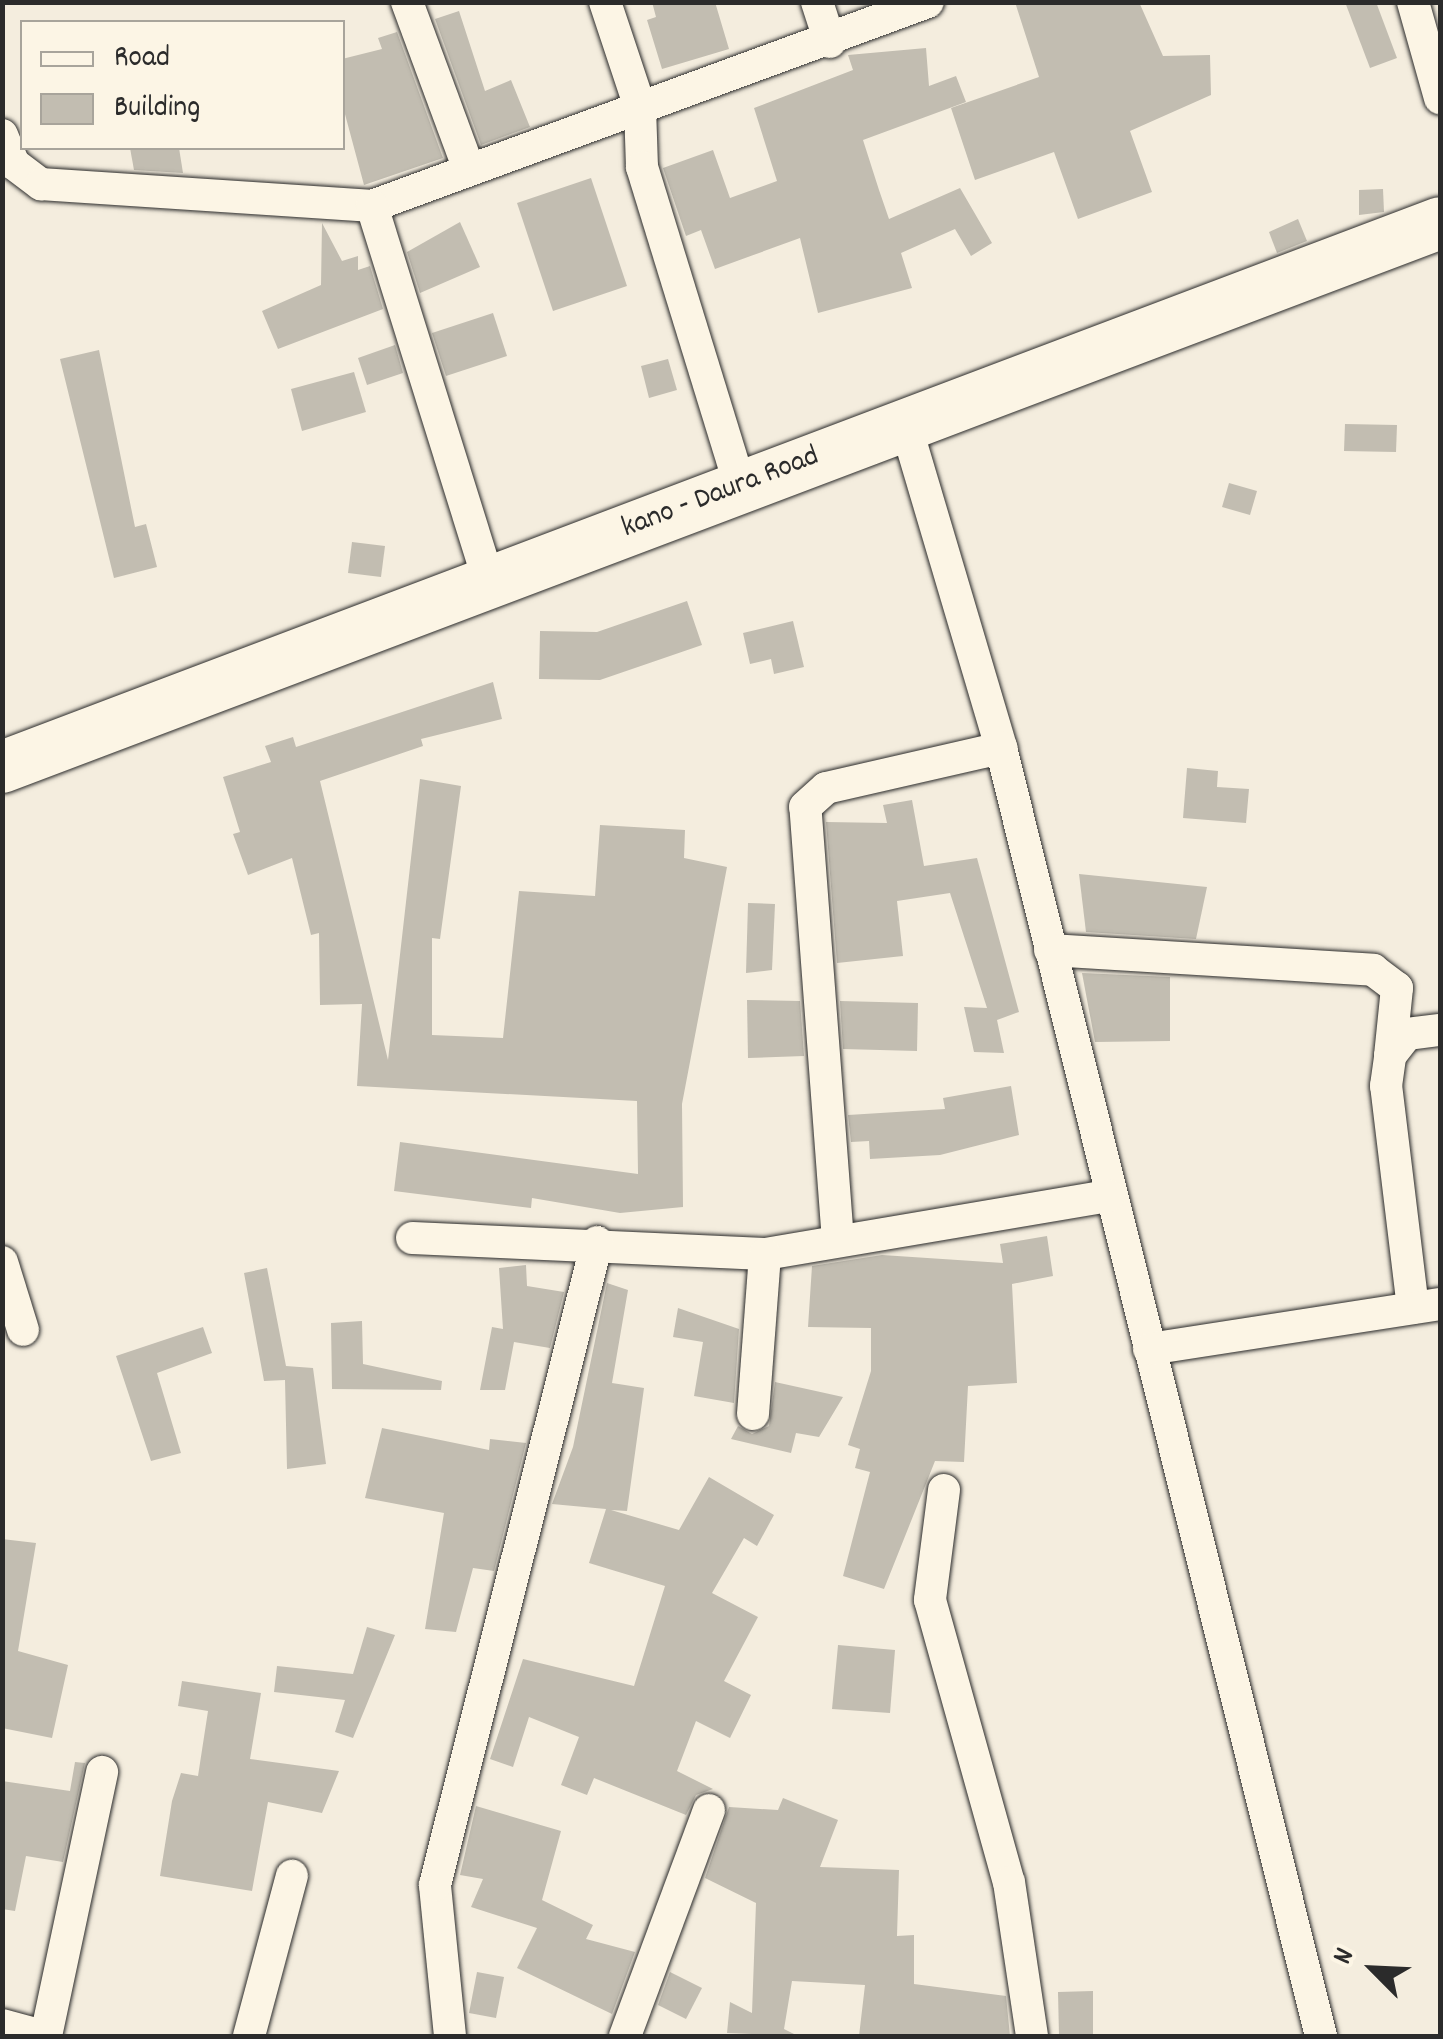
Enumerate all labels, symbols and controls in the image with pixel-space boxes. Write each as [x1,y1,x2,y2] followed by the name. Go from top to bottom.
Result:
[20,20,345,150] legend
[114,38,170,81] text: Road
[114,88,200,131] text: Building
[617,440,825,548] street label: kano - Daura Road
[1323,1919,1423,2019] north arrow
[1325,1942,1367,1971] text: N

